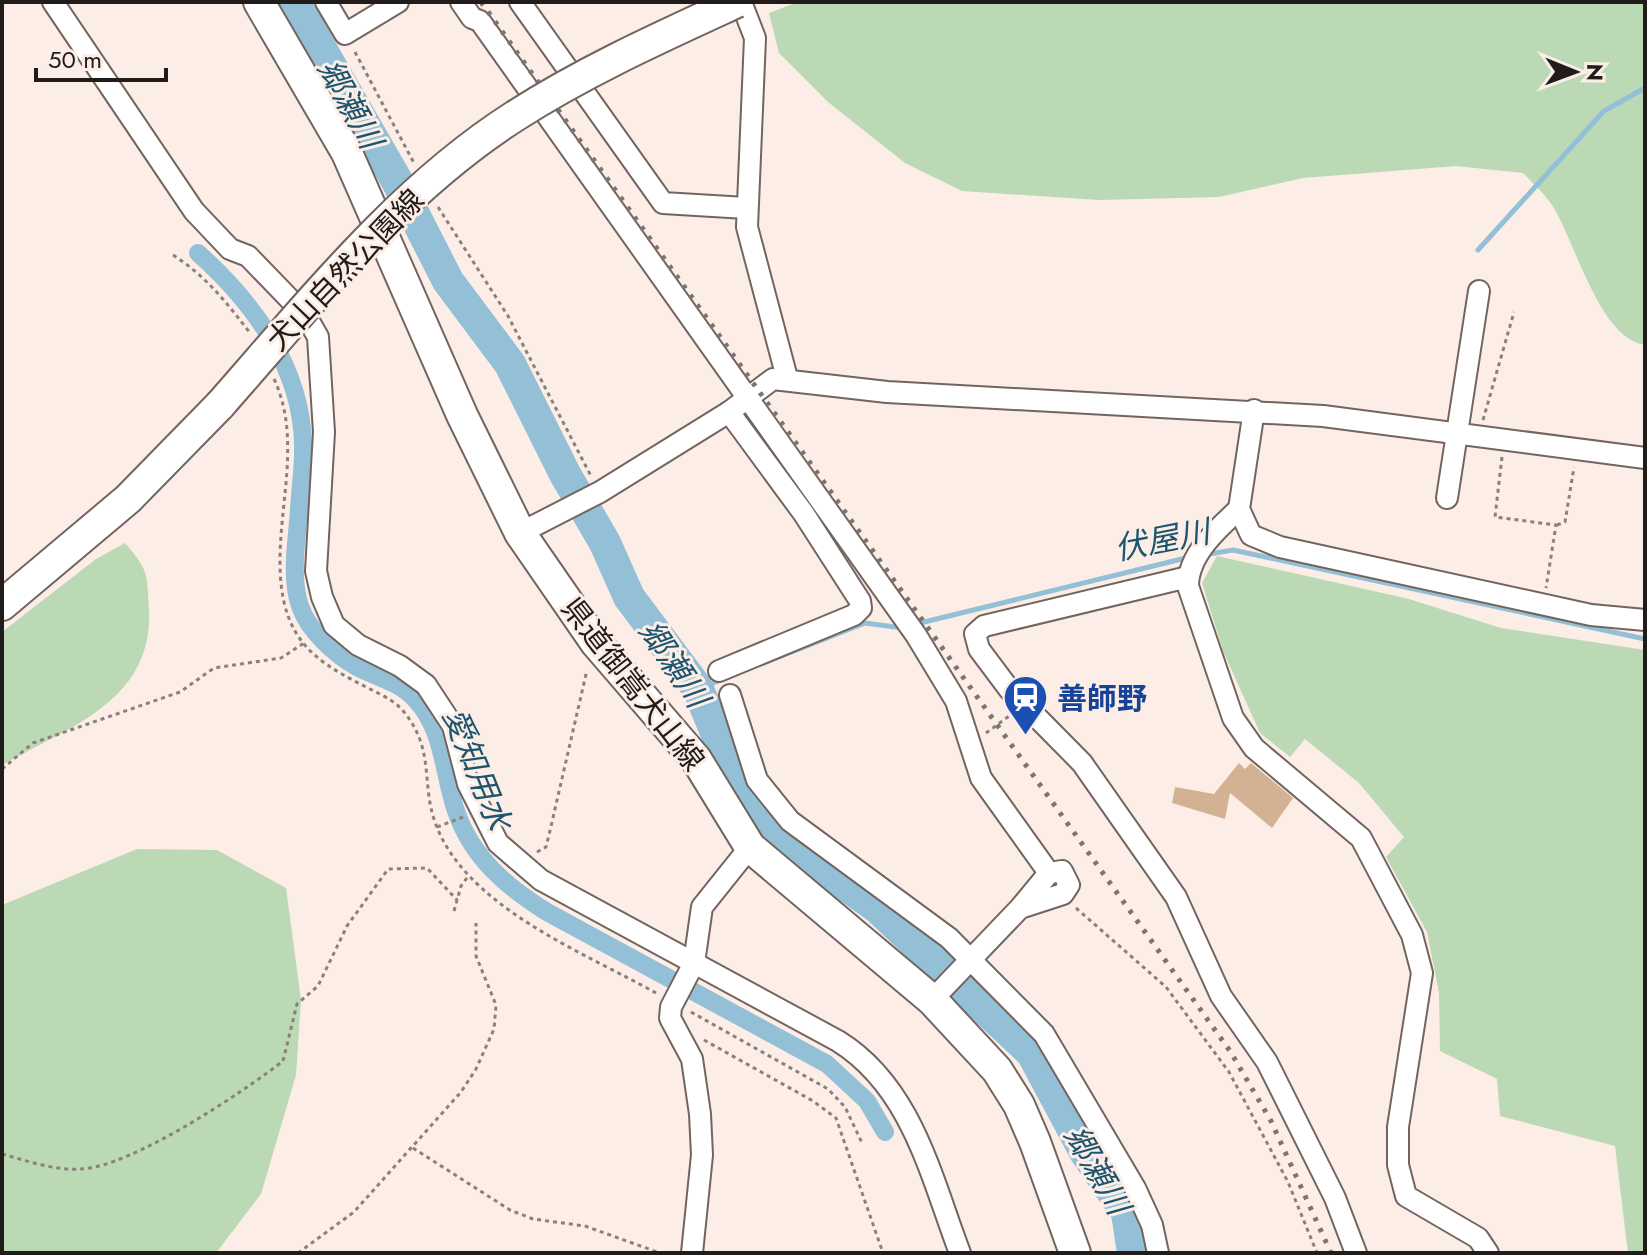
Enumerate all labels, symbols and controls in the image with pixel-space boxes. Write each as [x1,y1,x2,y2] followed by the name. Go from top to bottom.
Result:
[36,32,166,82] scale bar
[1535,32,1615,112] north arrow
[48,42,102,77] text: 50 m
[307,51,395,160] water label: 郷瀬川
[1579,63,1611,81] text: N
[257,180,433,360] street label: 犬山自然公園線
[1110,508,1216,572] water label: 伏屋川
[551,588,715,780] street label: 県道御嵩犬山線
[628,611,722,719] water label: 郷瀬川
[1002,674,1050,737] station icon: 善師野
[1057,677,1147,720] place label: 善師野
[432,701,523,840] water label: 愛知用水
[1053,1117,1142,1226] water label: 郷瀬川

